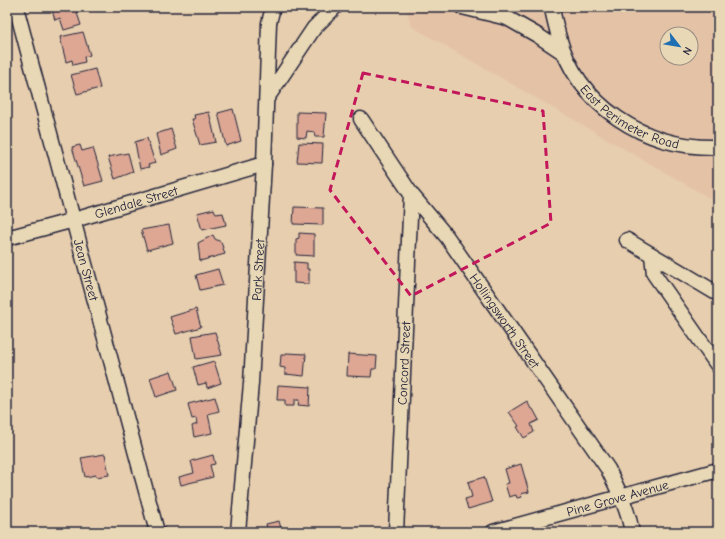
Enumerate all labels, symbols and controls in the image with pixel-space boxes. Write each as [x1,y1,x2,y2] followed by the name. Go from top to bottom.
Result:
[659,26,699,66] north arrow
[680,44,695,57] text: N
[578,81,681,151] street label: East Perimeter Road
[93,182,180,221] street label: Glendale Street
[71,237,102,303] street label: Jean Street
[248,237,267,301] street label: Park Street
[467,270,544,372] street label: Hollingsworth Street
[394,320,413,405] street label: Concord Street
[565,476,670,519] street label: Pine Grove Avenue

